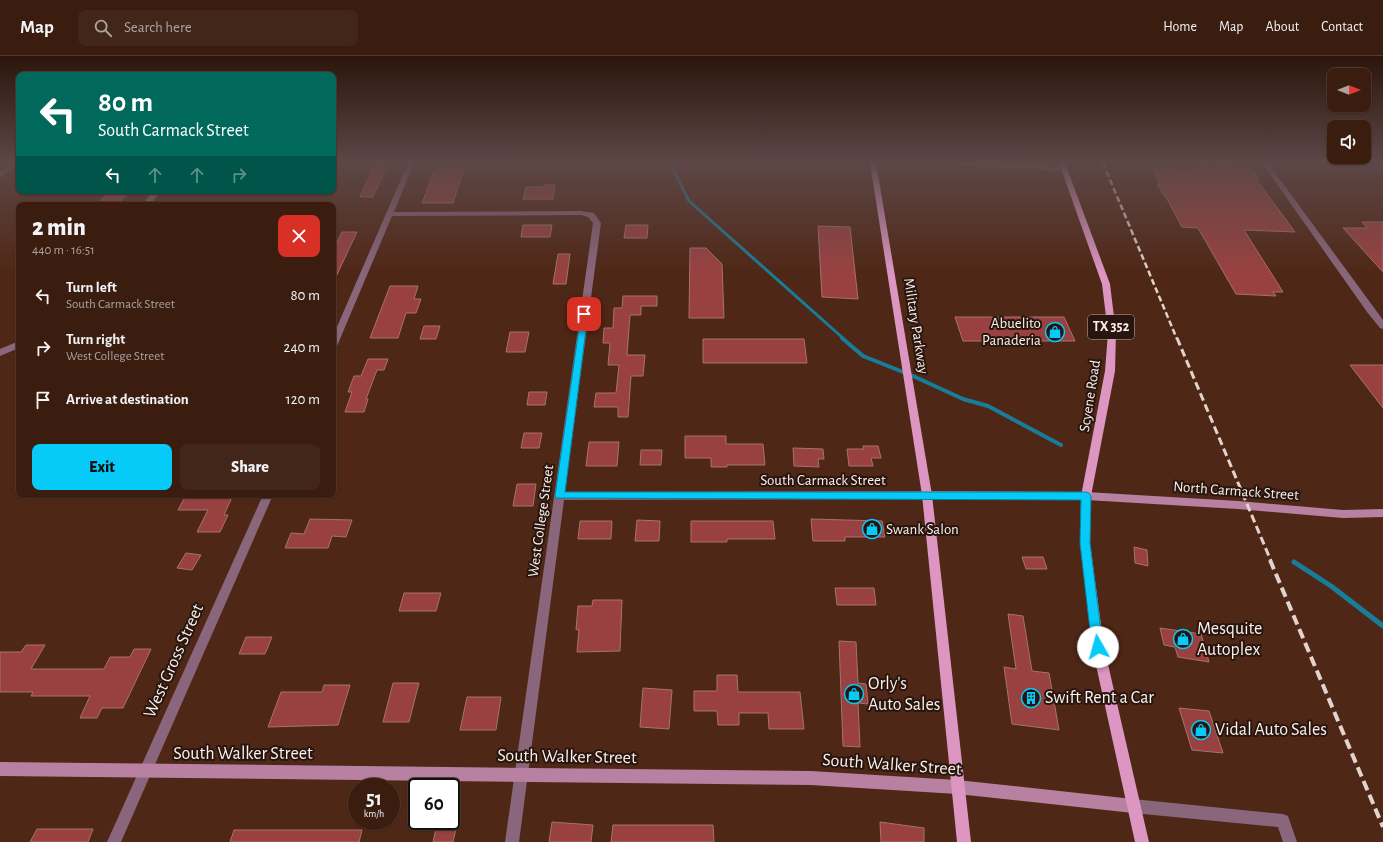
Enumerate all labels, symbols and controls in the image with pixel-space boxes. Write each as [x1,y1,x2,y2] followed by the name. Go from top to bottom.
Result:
[78,10,358,46] search box
[92,17,114,39] icon: search
[20,18,54,37] text: Map
[124,20,192,35] text: Search here
[1163,20,1197,34] text: Home
[1219,20,1243,34] text: Map
[1265,20,1299,34] text: About
[1321,20,1363,34] text: Contact
[1327,68,1371,112] north arrow
[1327,68,1371,164] map controls
[32,88,84,140] icon: left
[98,89,153,117] text: 80 m
[1327,120,1371,164] button: sound
[98,122,249,140] text: South Carmack Street
[102,164,124,186] icon: left
[144,164,166,186] icon: ahead
[186,164,208,186] icon: ahead
[228,164,250,186] icon: right
[278,215,320,257] button: close
[32,216,86,240] text: 2 min
[32,244,95,257] text: 440 m · 16:51
[901,277,931,376] street label: Military Parkway
[66,280,117,295] text: Turn left
[32,285,54,307] icon: left
[290,288,320,303] text: 80 m
[567,297,601,331] pin
[66,298,175,311] text: South Carmack Street
[573,303,595,325] icon: arrive
[1088,315,1134,339] road number: TX 352
[982,316,1041,348] place label: Abuelito Panaderia
[1044,321,1066,343] shop icon: Abuelito Panaderia
[66,332,125,347] text: Turn right
[32,337,54,359] icon: right
[284,340,320,355] text: 240 m
[66,350,164,363] text: West College Street
[1077,359,1103,433] street label: Scyene Road
[32,389,54,411] icon: arrive
[66,392,189,407] text: Arrive at destination
[286,392,320,407] text: 120 m
[32,444,172,490] button: Exit
[180,444,320,490] button: Share
[526,464,556,578] street label: West College Street
[760,473,886,488] street label: South Carmack Street
[1173,479,1299,503] street label: North Carmack Street
[861,518,883,540] shop icon: Swank Salon
[886,522,959,537] place label: Swank Salon
[141,601,207,721] street label: West Gross Street
[1197,620,1262,659] place label: Mesquite Autoplex
[1077,626,1119,668] position arrow
[1172,628,1194,650] shop icon: Mesquite Autoplex
[868,675,940,714] place label: Orly's Auto Sales
[843,683,865,705] shop icon: Orly's Auto Sales
[1020,687,1042,709] building icon: Swift Rent a Car
[1045,689,1154,707] place label: Swift Rent a Car
[1190,719,1212,741] shop icon: Vidal Auto Sales
[1215,721,1327,739] place label: Vidal Auto Sales
[173,745,313,763] street label: South Walker Street
[497,747,637,767] street label: South Walker Street
[822,751,962,779] street label: South Walker Street
[408,778,460,830] speed limit sign: 60
[366,789,382,809] text: 51
[364,809,384,819] text: km/h

